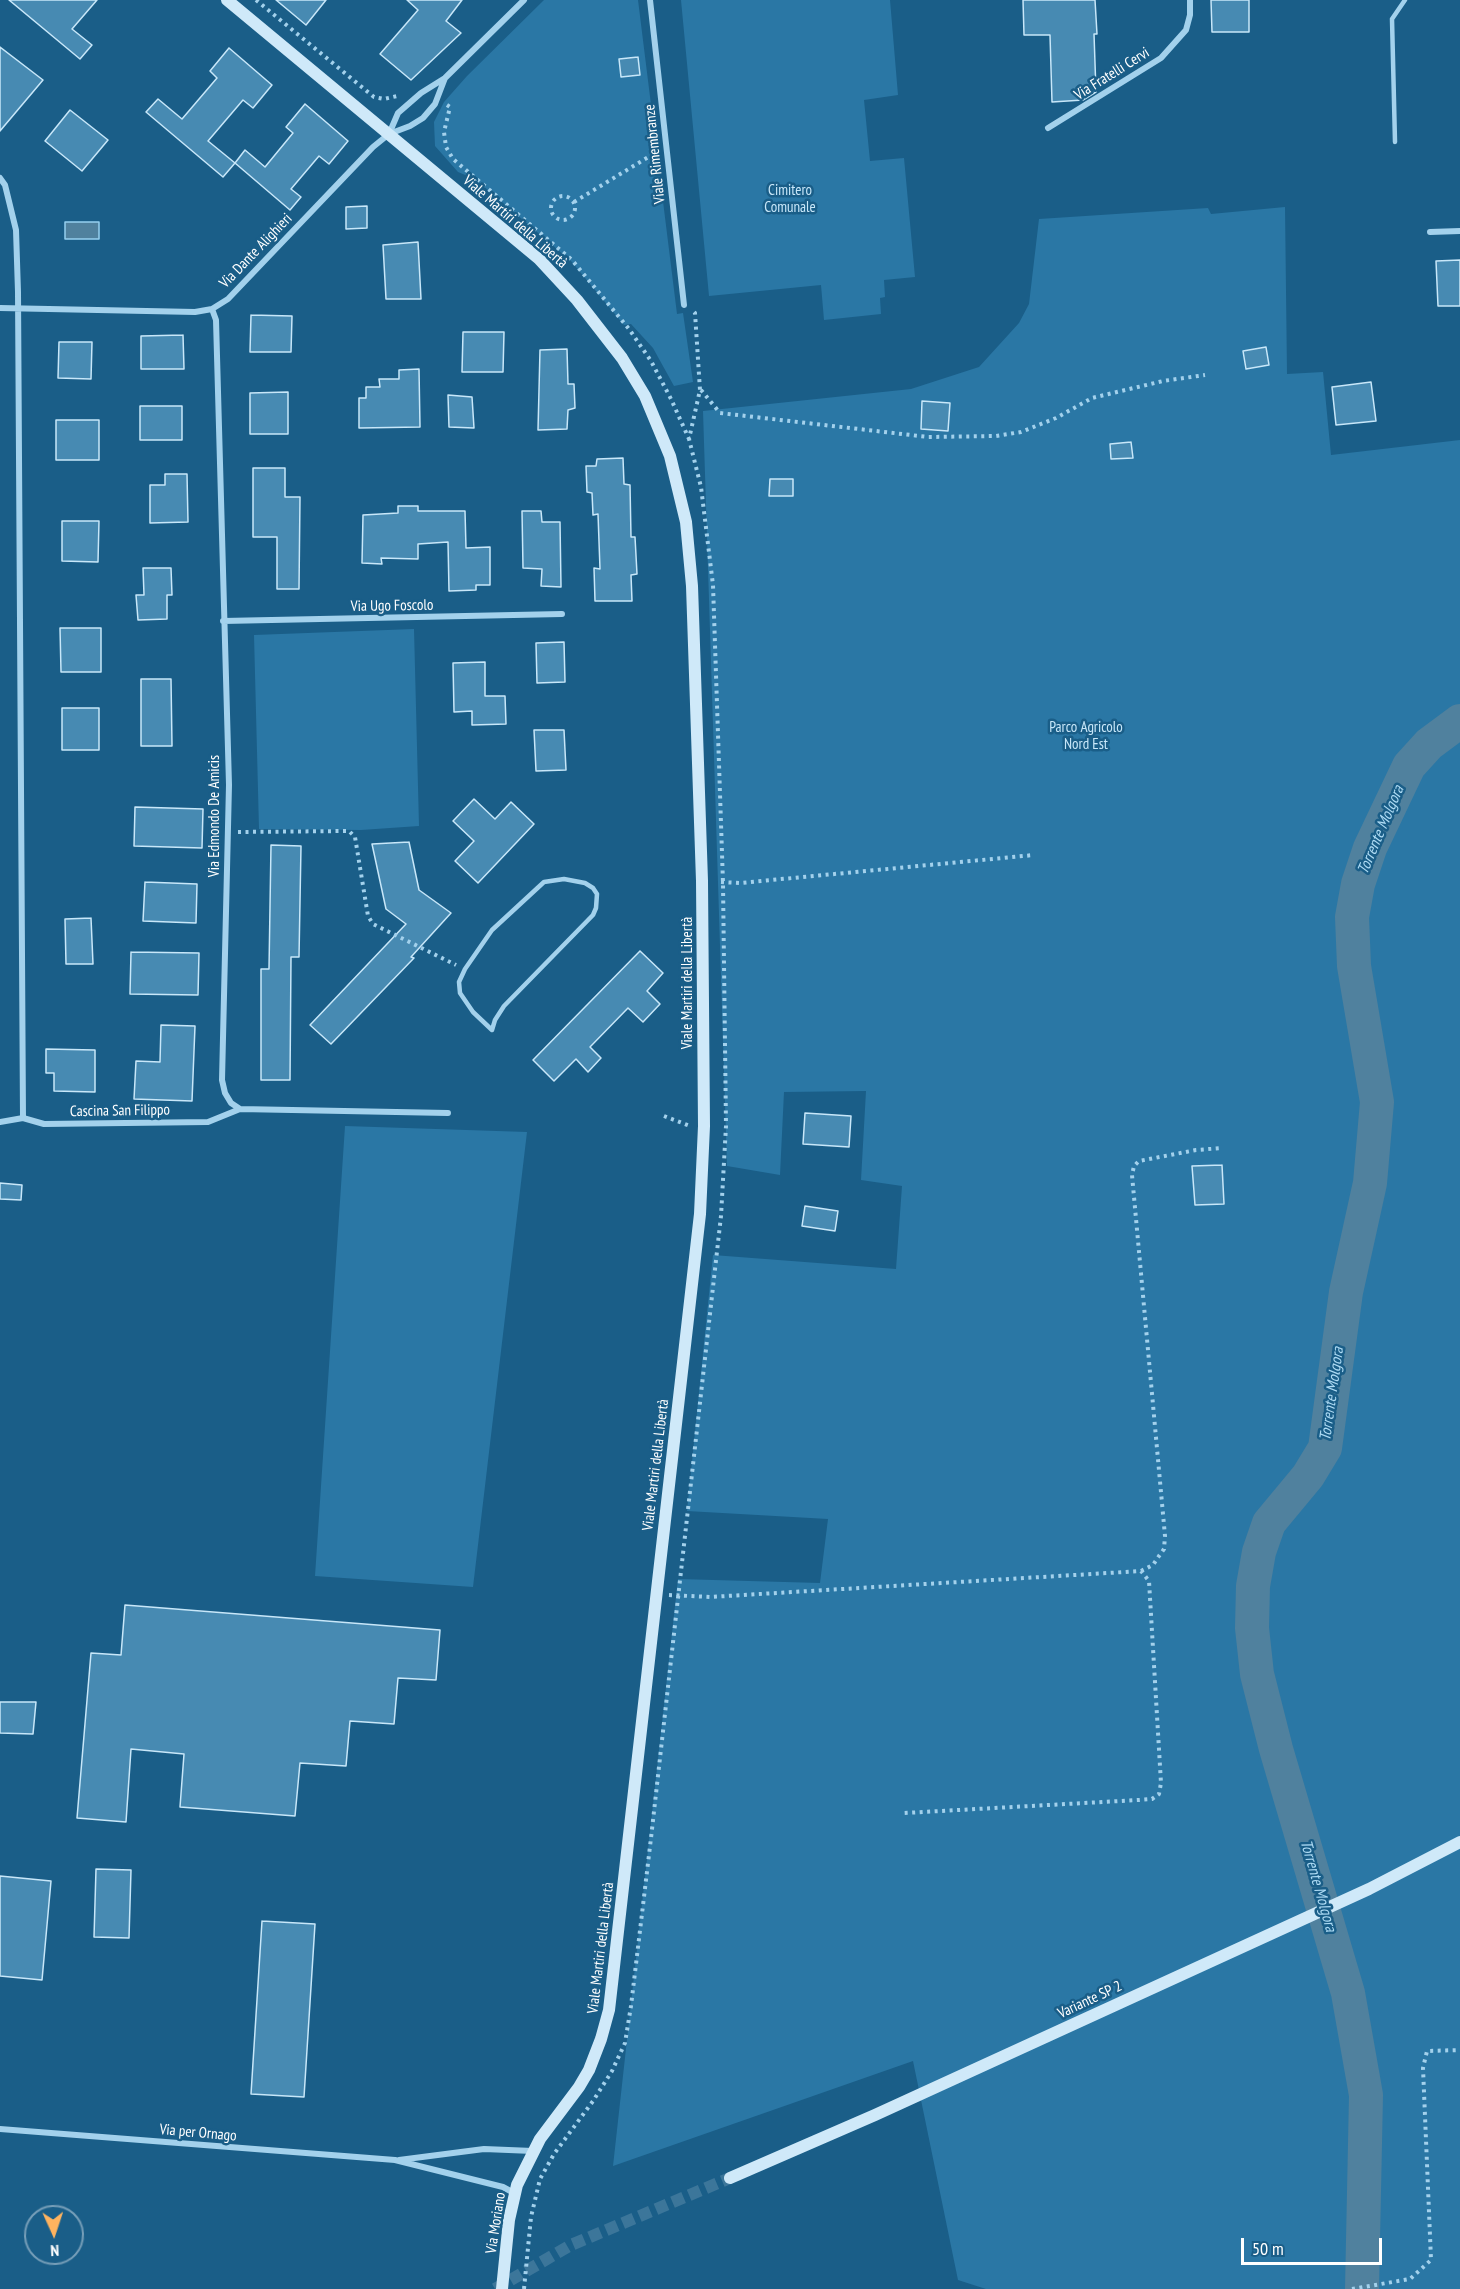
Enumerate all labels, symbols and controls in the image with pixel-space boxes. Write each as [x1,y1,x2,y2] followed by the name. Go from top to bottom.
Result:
[1071,44,1153,104] street label: Via Fratelli Cervi
[641,103,669,205] street label: Viale Rimembranze
[459,172,571,272] street label: Viale Martiri della Libertà
[764,182,816,217] park label: Cimitero Comunale
[216,210,296,292] street label: Via Dante Alighieri
[351,596,433,616] street label: Via Ugo Foscolo
[1049,719,1123,754] park label: Parco Agricolo Nord Est
[206,755,224,877] street label: Via Edmondo De Amicis
[1354,783,1408,877] water label: Torrente Molgora
[679,917,697,1049] street label: Viale Martiri della Libertà
[70,1101,170,1121] street label: Cascina San Filippo
[1316,1346,1348,1442] water label: Torrente Molgora
[639,1398,673,1532] street label: Viale Martiri della Libertà
[1296,1838,1340,1934] water label: Torrente Molgora
[584,1881,618,2015] street label: Viale Martiri della Libertà
[1055,1977,1125,2023] street label: Variante SP 2
[159,2121,237,2145] street label: Via per Ornago
[482,2191,510,2255] street label: Via Moriano
[24,2205,84,2265] north arrow
[1244,2226,1385,2264] scale bar
[1252,2237,1284,2260] text: 50 m
[50,2241,60,2261] text: N

